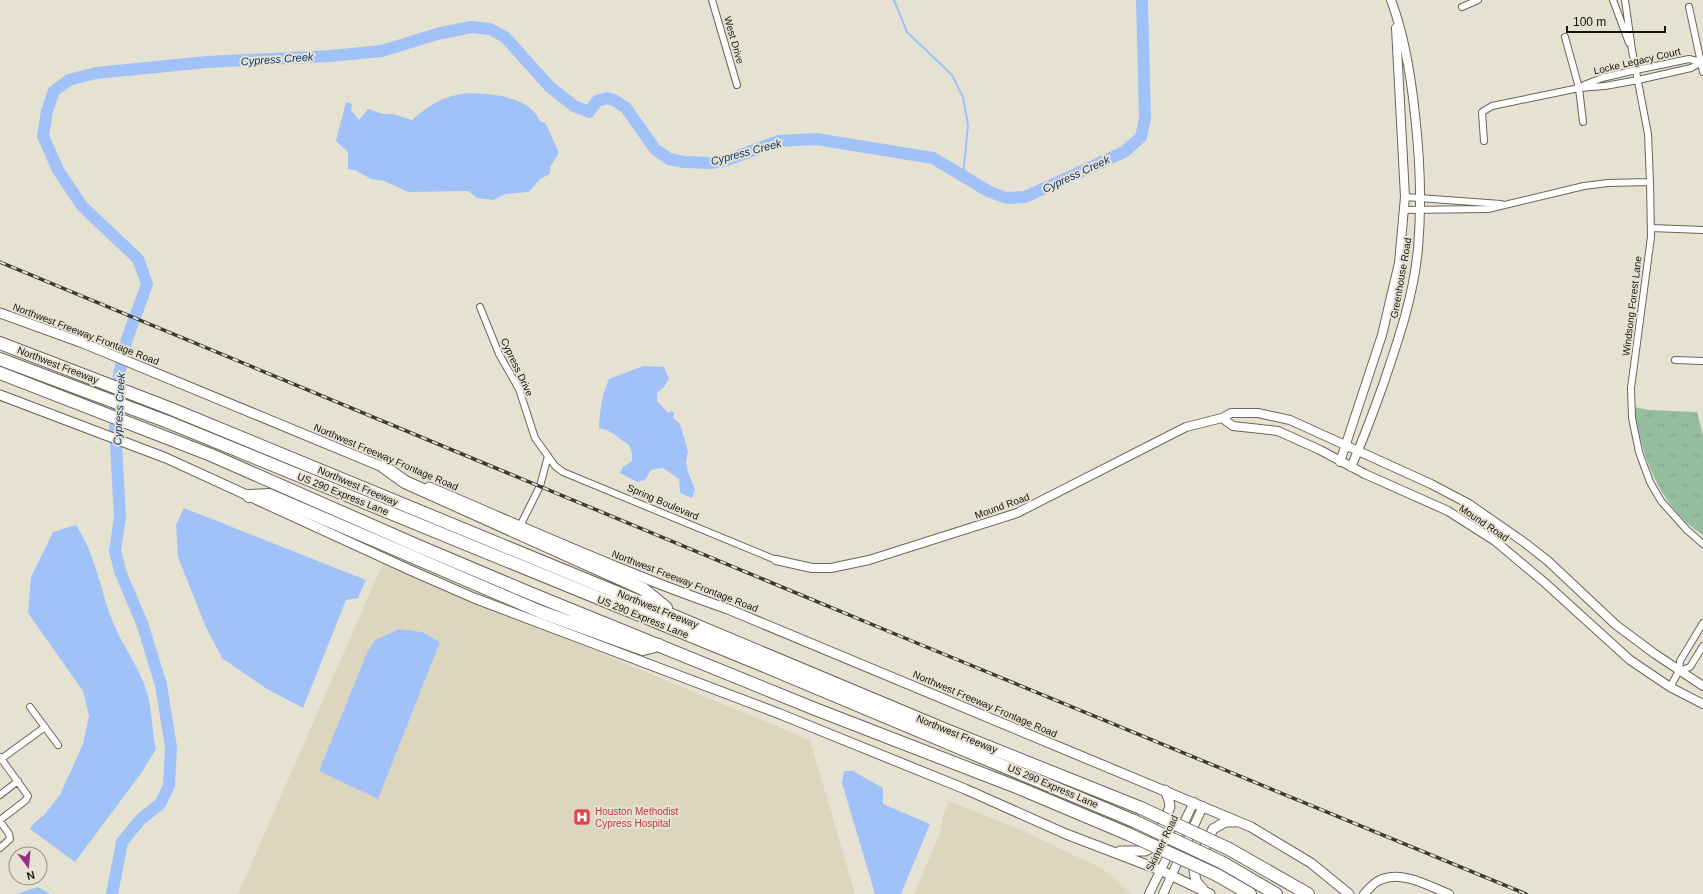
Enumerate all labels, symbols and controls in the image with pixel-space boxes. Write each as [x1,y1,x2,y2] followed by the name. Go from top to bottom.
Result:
[1567,8,1665,34] scale bar
[722,15,746,65] street label: West Drive
[1573,15,1606,29] text: 100 m
[1592,46,1682,76] street label: Locke Legacy Court
[240,50,314,68] water label: Cypress Creek
[709,137,783,167] water label: Cypress Creek
[1040,153,1112,195] water label: Cypress Creek
[1388,237,1414,319] street label: Greenhouse Road
[1620,255,1644,357] street label: Windsong Forest Lane
[11,301,161,367] street label: Northwest Freeway Frontage Road
[499,336,535,398] street label: Cypress Drive
[16,344,100,386] street label: Northwest Freeway
[111,372,127,446] water label: Cypress Creek
[312,421,460,493] street label: Northwest Freeway Frontage Road
[316,464,400,508] street label: Northwest Freeway
[296,471,391,517] street label: US 290 Express Lane
[626,482,700,522] street label: Spring Boulevard
[973,491,1031,521] street label: Mound Road
[1457,502,1511,544] street label: Mound Road
[610,548,760,614] street label: Northwest Freeway Frontage Road
[616,587,700,631] street label: Northwest Freeway
[596,594,691,640] street label: US 290 Express Lane
[911,668,1059,740] street label: Northwest Freeway Frontage Road
[915,712,999,756] street label: Northwest Freeway
[1006,762,1100,810] street label: US 290 Express Lane
[595,806,679,829] place label: Houston Methodist Cypress Hospital
[572,807,592,827] hospital icon: Houston Methodist Cypress Hospital
[1144,813,1180,873] street label: Skinner Road
[8,846,48,886] north arrow
[25,869,36,882] text: N

